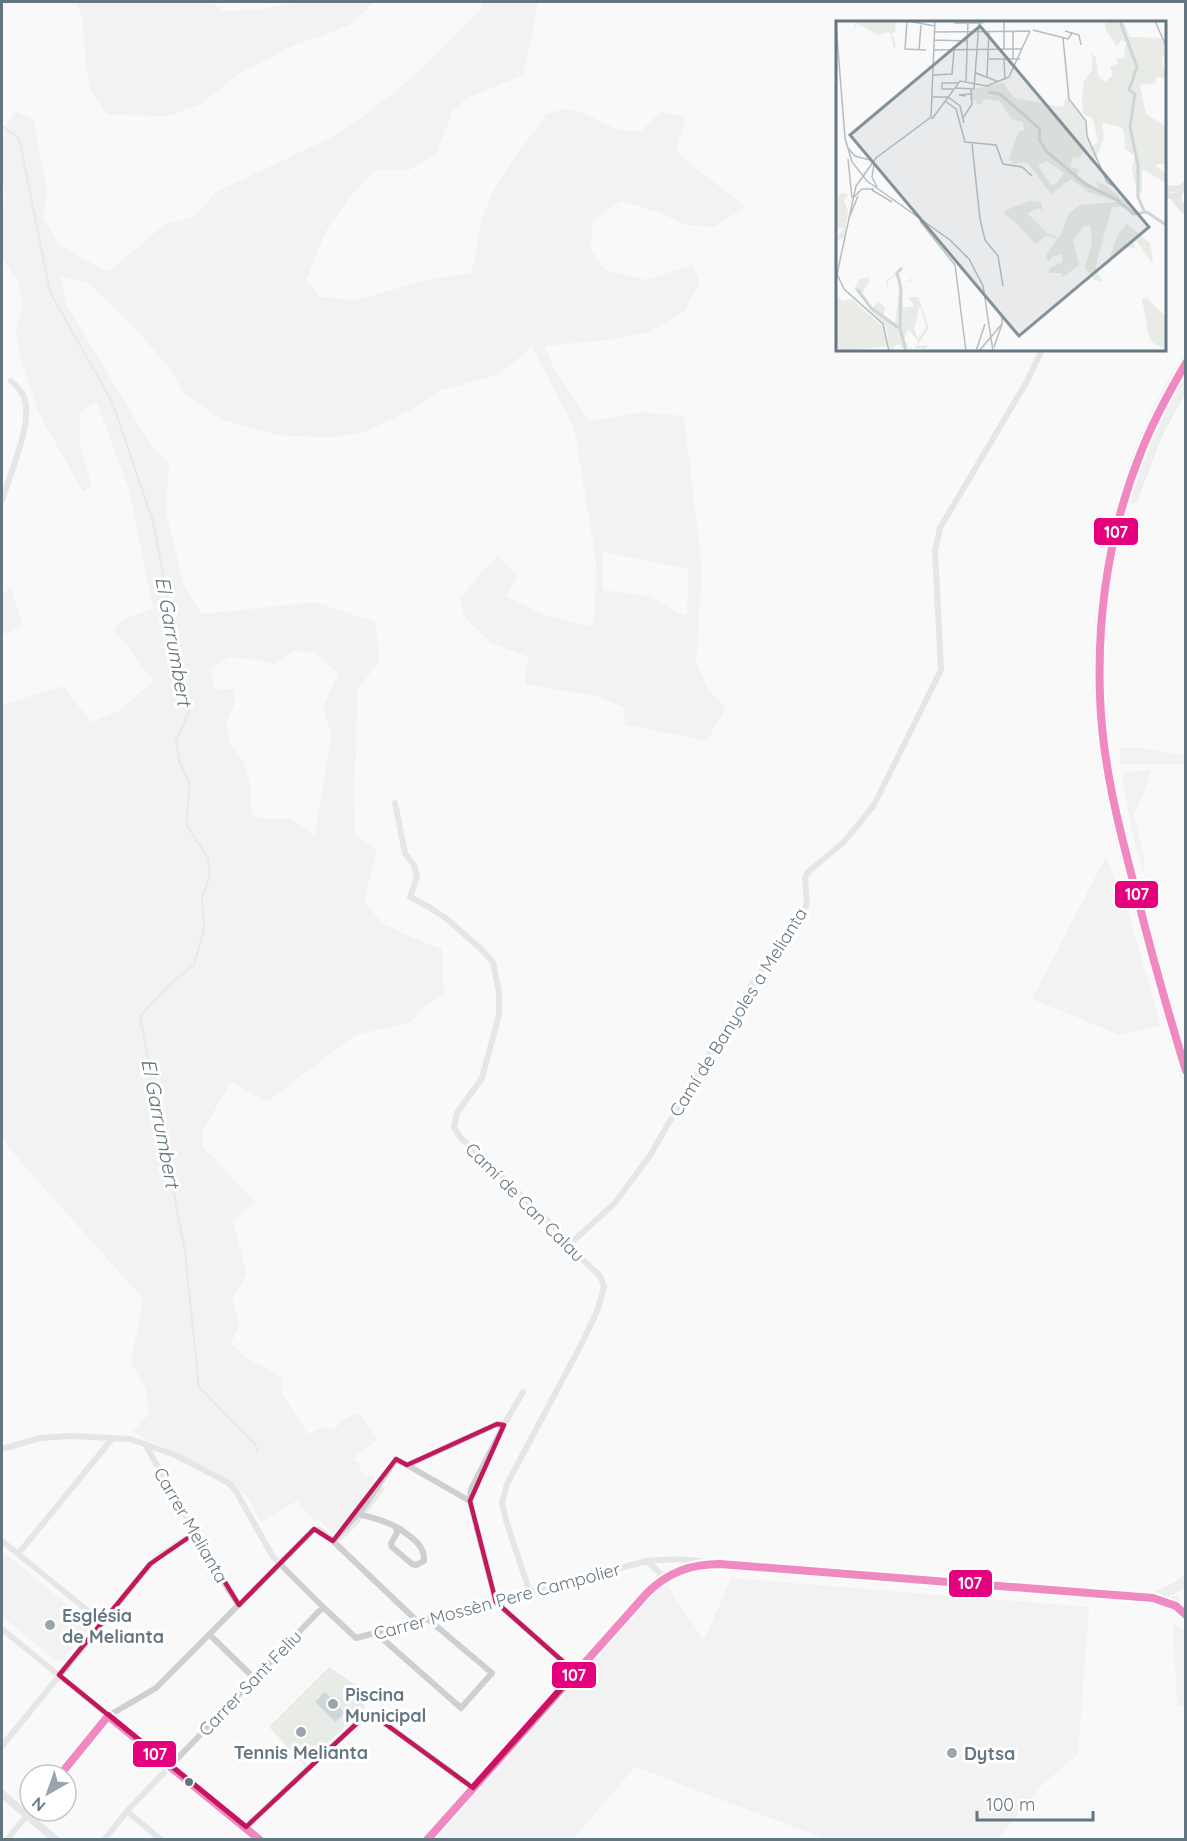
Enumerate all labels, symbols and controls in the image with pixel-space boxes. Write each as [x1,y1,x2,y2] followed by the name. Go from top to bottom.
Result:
[836,21,1166,351] inset map
[1093,517,1139,546] line badge: 107
[1104,522,1128,542] text: 107
[150,575,198,710] water label: El Garrumbert
[1114,880,1159,909] line badge: 107
[1125,884,1149,904] text: 107
[664,903,812,1121] street label: Camí de Banyoles a Melianta
[136,1056,186,1192] water label: El Garrumbert
[460,1137,590,1267] street label: Camí de Can Calau
[149,1463,233,1587] street label: Carrer Melianta
[371,1557,623,1645] street label: Carrer Mossèn Pere Campolier
[948,1569,993,1598] line badge: 107
[958,1573,982,1593] text: 107
[62,1604,164,1648] place label: Església de Melianta
[43,1618,57,1632] marker: Església de Melianta
[193,1625,307,1741] street label: Carrer Sant Feliu
[551,1661,597,1689] line badge: 107
[562,1665,586,1685] text: 107
[345,1683,426,1727] place label: Piscina Municipal
[326,1697,340,1711] marker: Piscina Municipal
[294,1725,308,1739] marker: Tennis Melianta
[132,1740,177,1768] line badge: 107
[234,1741,368,1764] place label: Tennis Melianta
[964,1742,1015,1765] place label: Dytsa
[143,1744,167,1764] text: 107
[945,1746,959,1760] marker: Dytsa
[18,1763,78,1823] north arrow
[183,1776,195,1788] unlabelled marker
[977,1784,1092,1822] scale bar
[27,1793,49,1816] text: N
[986,1793,1035,1816] text: 100 m

